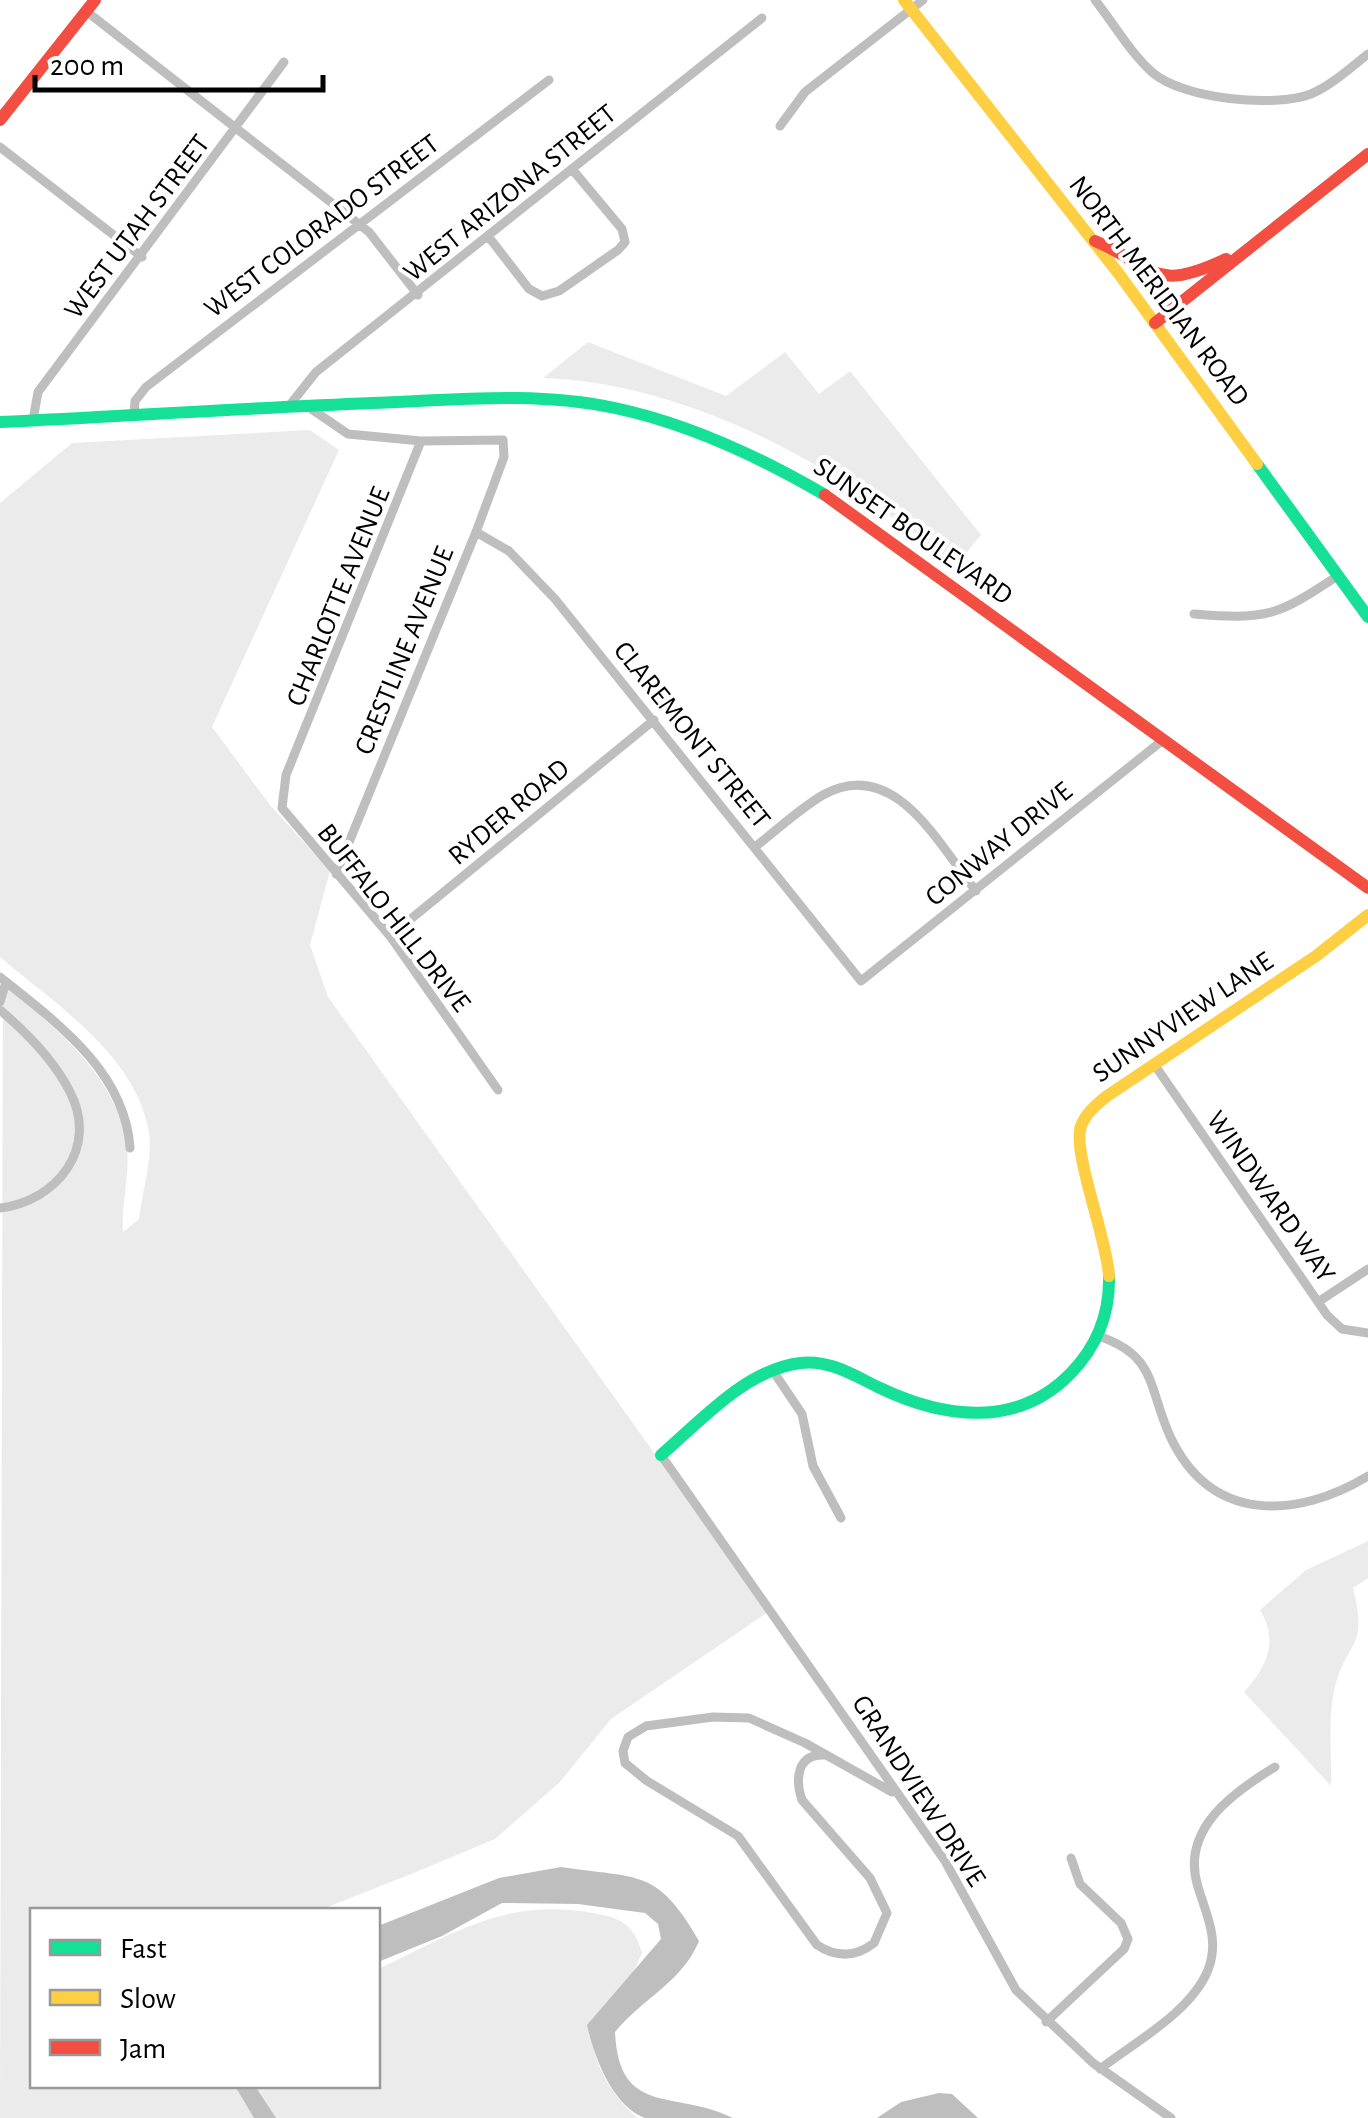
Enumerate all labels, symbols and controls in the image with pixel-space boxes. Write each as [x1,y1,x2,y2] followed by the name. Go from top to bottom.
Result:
[35,30,322,92] scale bar
[50,51,124,81] text: 200 m
[399,99,622,288] street label: WEST ARIZONA STREET
[200,129,445,324] street label: WEST COLORADO STREET
[60,130,216,324] street label: WEST UTAH STREET
[1063,171,1254,411] street label: NORTH MERIDIAN ROAD
[808,453,1017,611] street label: SUNSET BOULEVARD
[282,483,396,710] street label: CHARLOTTE AVENUE
[350,543,459,759] street label: CRESTLINE AVENUE
[608,637,775,834] street label: CLAREMONT STREET
[444,754,575,871] street label: RYDER ROAD
[921,777,1078,912] street label: CONWAY DRIVE
[312,819,475,1017] street label: BUFFALO HILL DRIVE
[1088,947,1278,1088] street label: SUNNYVIEW LANE
[1201,1106,1340,1288] street label: WINDWARD WAY
[846,1691,990,1892] street label: GRANDVIEW DRIVE
[30,1908,380,2088] legend
[120,1934,167,1964] text: Fast
[120,1984,176,2014] text: Slow
[120,2034,166,2064] text: Jam

